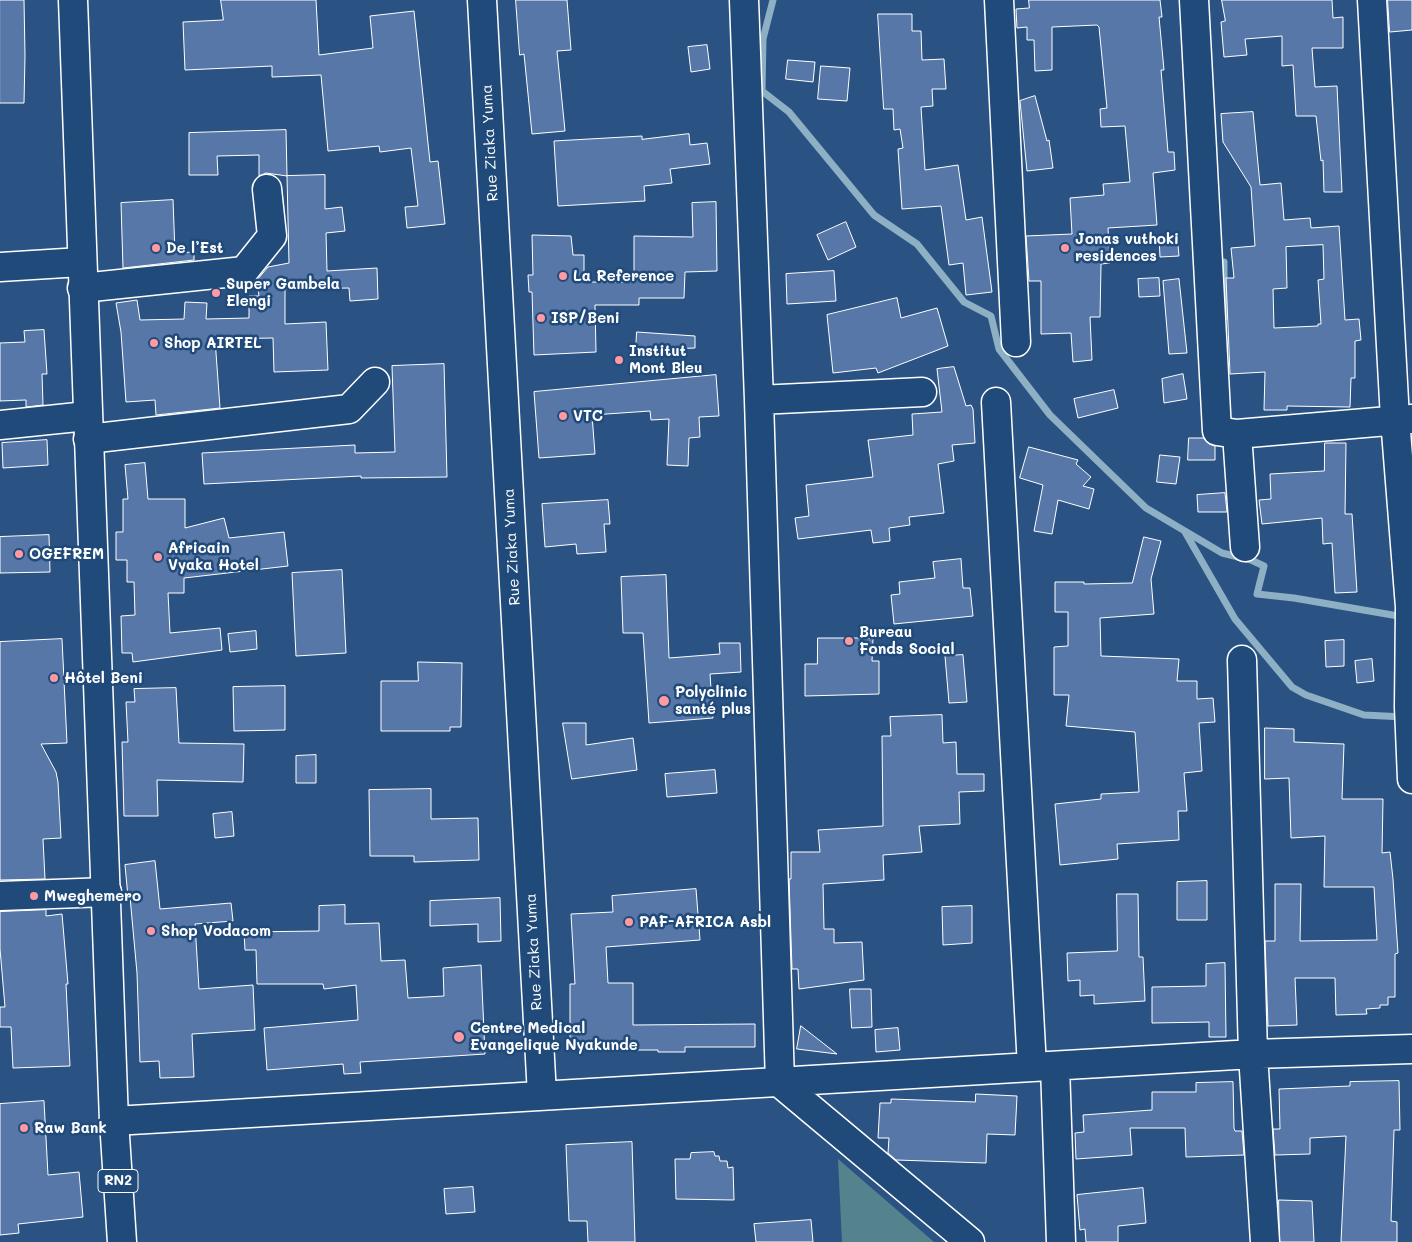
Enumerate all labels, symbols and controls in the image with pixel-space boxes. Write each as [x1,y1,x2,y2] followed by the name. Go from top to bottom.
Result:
[478,84,502,202] street label: Rue Ziaka Yuma
[1075,230,1179,265] place label: Jonas vuthoki residences
[166,239,223,257] place label: De l’Est
[150,242,162,254] marker: De l’Est
[1059,242,1071,254] marker: Jonas vuthoki residences
[573,267,674,285] place label: La Reference
[557,270,569,282] marker: La Reference
[226,275,340,310] place label: Super Gambela Elengi
[210,287,222,299] marker: Super Gambela Elengi
[551,309,620,327] place label: ISP/Beni
[535,312,547,324] marker: ISP/Beni
[164,334,262,352] place label: Shop AIRTEL
[148,337,160,349] marker: Shop AIRTEL
[629,342,703,377] place label: Institut Mont Bleu
[613,354,625,366] marker: Institut Mont Bleu
[573,407,603,425] place label: VTC
[557,410,569,422] marker: VTC
[500,488,524,606] street label: Rue Ziaka Yuma
[168,539,259,574] place label: Africain Vyaka Hotel
[29,545,104,563] place label: OGEFREM
[13,548,25,560] marker: OGEFREM
[152,551,164,563] marker: Africain Vyaka Hotel
[859,623,955,658] place label: Bureau Fonds Social
[843,635,855,647] marker: Bureau Fonds Social
[64,669,143,687] place label: Hôtel Beni
[48,672,60,684] marker: Hôtel Beni
[675,683,751,718] place label: Polyclinic santé plus
[657,694,671,708] marker: Polyclinic santé plus
[44,887,141,905] place label: Mweghemero
[28,890,40,902] marker: Mweghemero
[522,893,546,1011] street label: Rue Ziaka Yuma
[639,913,771,931] place label: PAF-AFRICA Asbl
[623,916,635,928] marker: PAF-AFRICA Asbl
[161,922,271,940] place label: Shop Vodacom
[145,925,157,937] marker: Shop Vodacom
[470,1019,638,1054] place label: Centre Medical Evangelique Nyakunde
[452,1030,466,1044] marker: Centre Medical Evangelique Nyakunde
[34,1119,107,1137] place label: Raw Bank
[18,1122,30,1134] marker: Raw Bank
[98,1170,138,1192] road number: RN2

